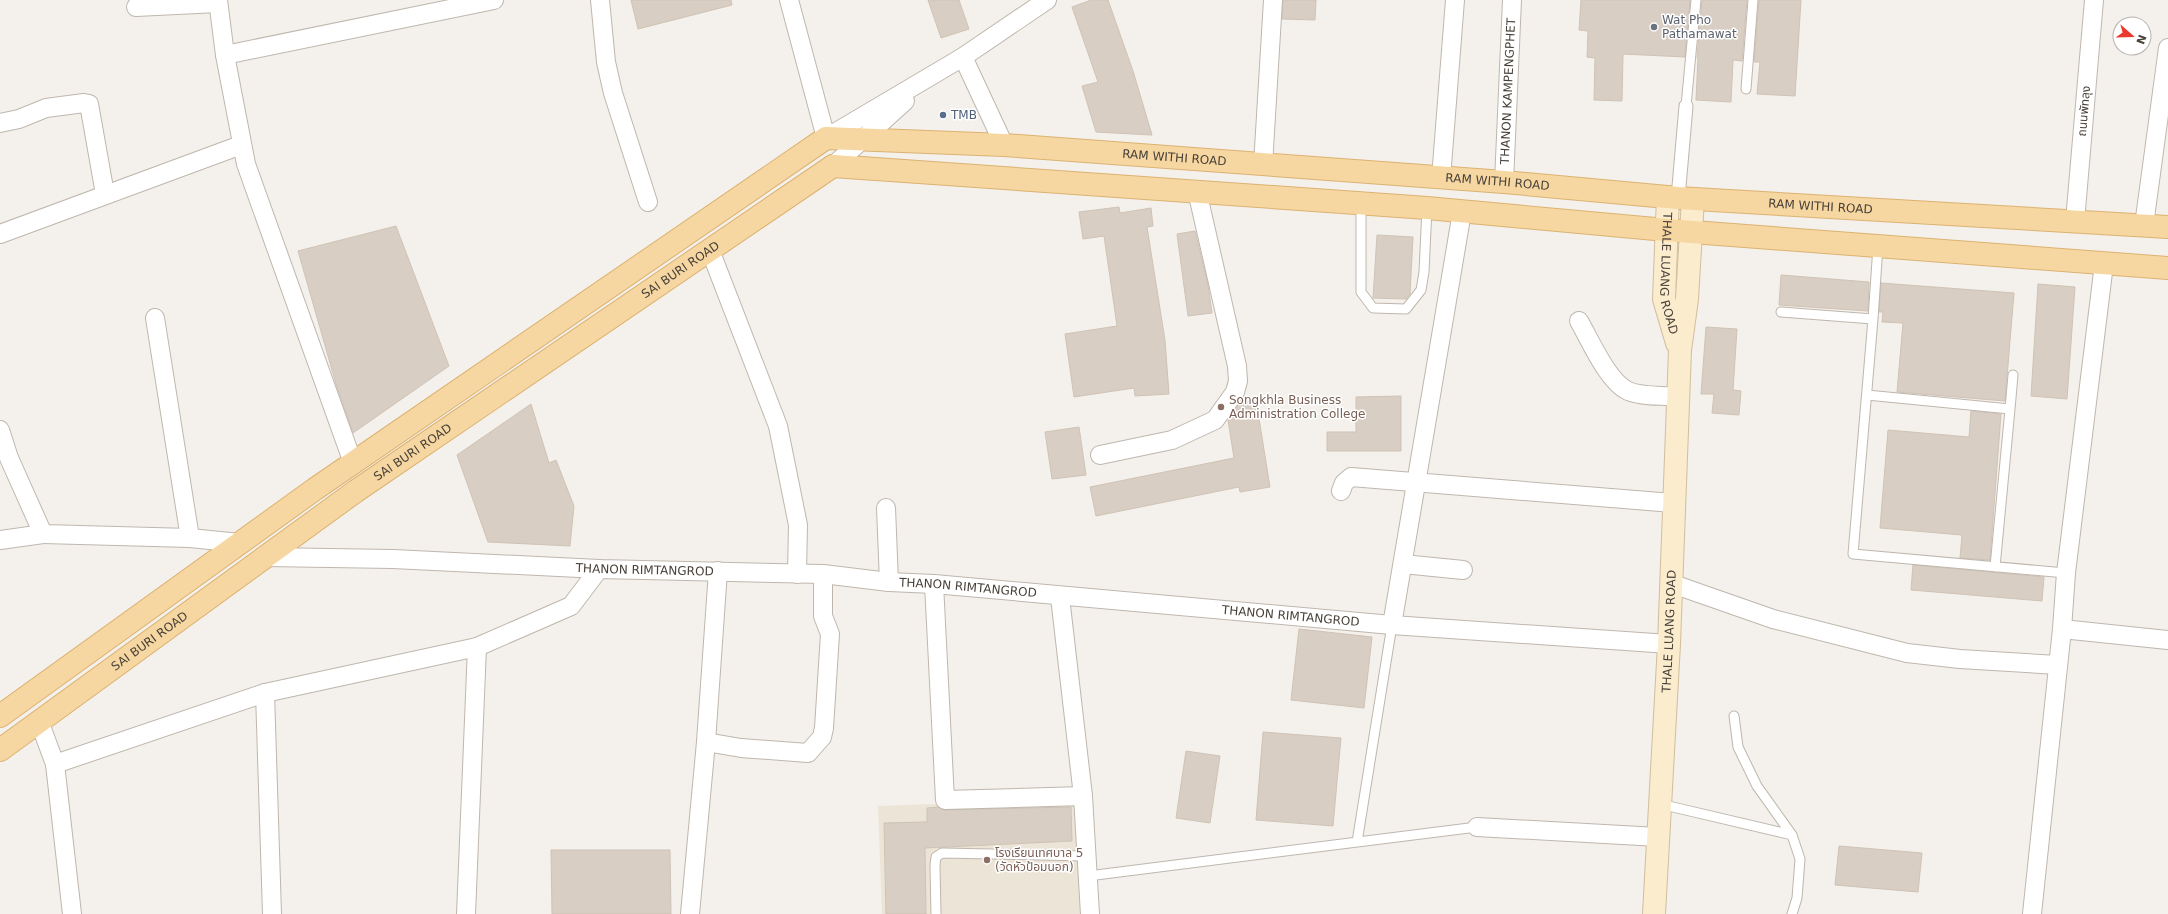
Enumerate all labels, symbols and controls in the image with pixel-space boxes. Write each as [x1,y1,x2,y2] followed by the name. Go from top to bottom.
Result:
[1662,13,1737,41] place label: Wat Pho Pathamawat
[2112,16,2152,56] north arrow
[1498,17,1518,166] street label: THANON KAMPENGPHET
[1649,22,1659,32] marker: Wat Pho Pathamawat
[2133,33,2149,46] text: N
[2075,85,2093,137] street label: ถนนพัทลุง
[950,108,977,122] place label: TMB
[938,110,948,120] marker: TMB
[1122,147,1227,168] street label: RAM WITHI ROAD
[1445,171,1550,193] street label: RAM WITHI ROAD
[1768,196,1873,217] street label: RAM WITHI ROAD
[1657,211,1681,336] street label: THALE LUANG ROAD
[639,238,722,301] street label: SAI BURI ROAD
[1229,393,1365,421] place label: Songkhla Business Administration College
[1216,402,1226,412] marker: Songkhla Business Administration College
[371,421,454,484] street label: SAI BURI ROAD
[574,561,714,579] street label: THANON RIMTANGROD
[1659,570,1679,694] street label: THALE LUANG ROAD
[898,575,1037,600] street label: THANON RIMTANGROD
[1220,603,1360,629] street label: THANON RIMTANGROD
[109,609,191,674] street label: SAI BURI ROAD
[995,846,1083,874] place label: โรงเรียนเทศบาล 5 (วัดหัวป้อมนอก)
[982,855,992,865] marker: โรงเรียนเทศบาล 5 (วัดหัวป้อมนอก)

